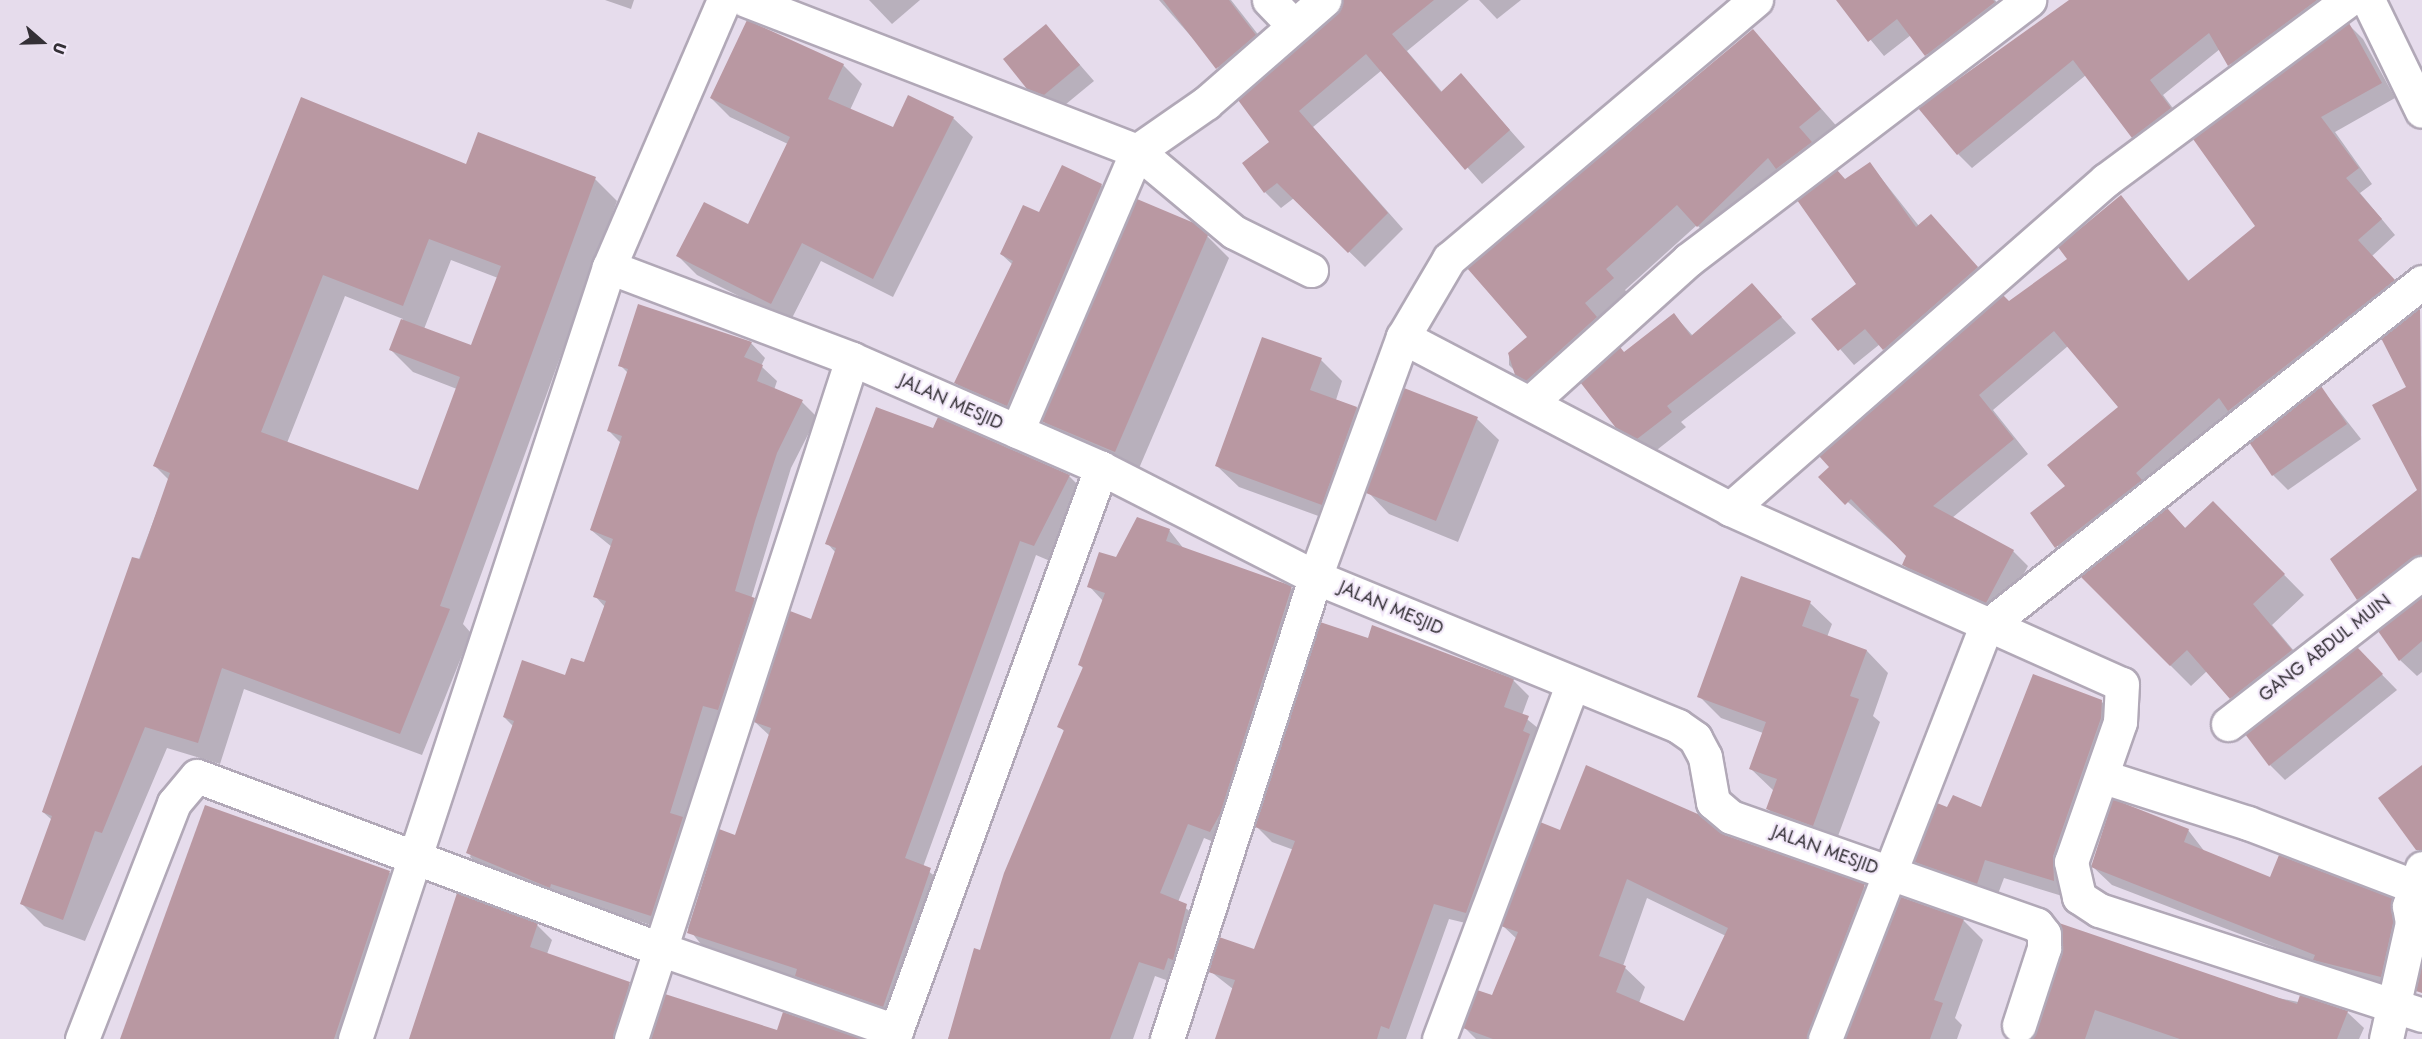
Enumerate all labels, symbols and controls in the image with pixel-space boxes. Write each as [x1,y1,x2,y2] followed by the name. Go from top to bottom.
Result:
[12,12,72,72] north arrow
[47,39,72,58] text: U
[896,369,1006,435] street label: JALAN MESJID
[1336,576,1446,640] street label: JALAN MESJID
[2255,590,2395,706] street label: GANG ABDUL MUIN
[1769,821,1881,879] street label: JALAN MESJID

